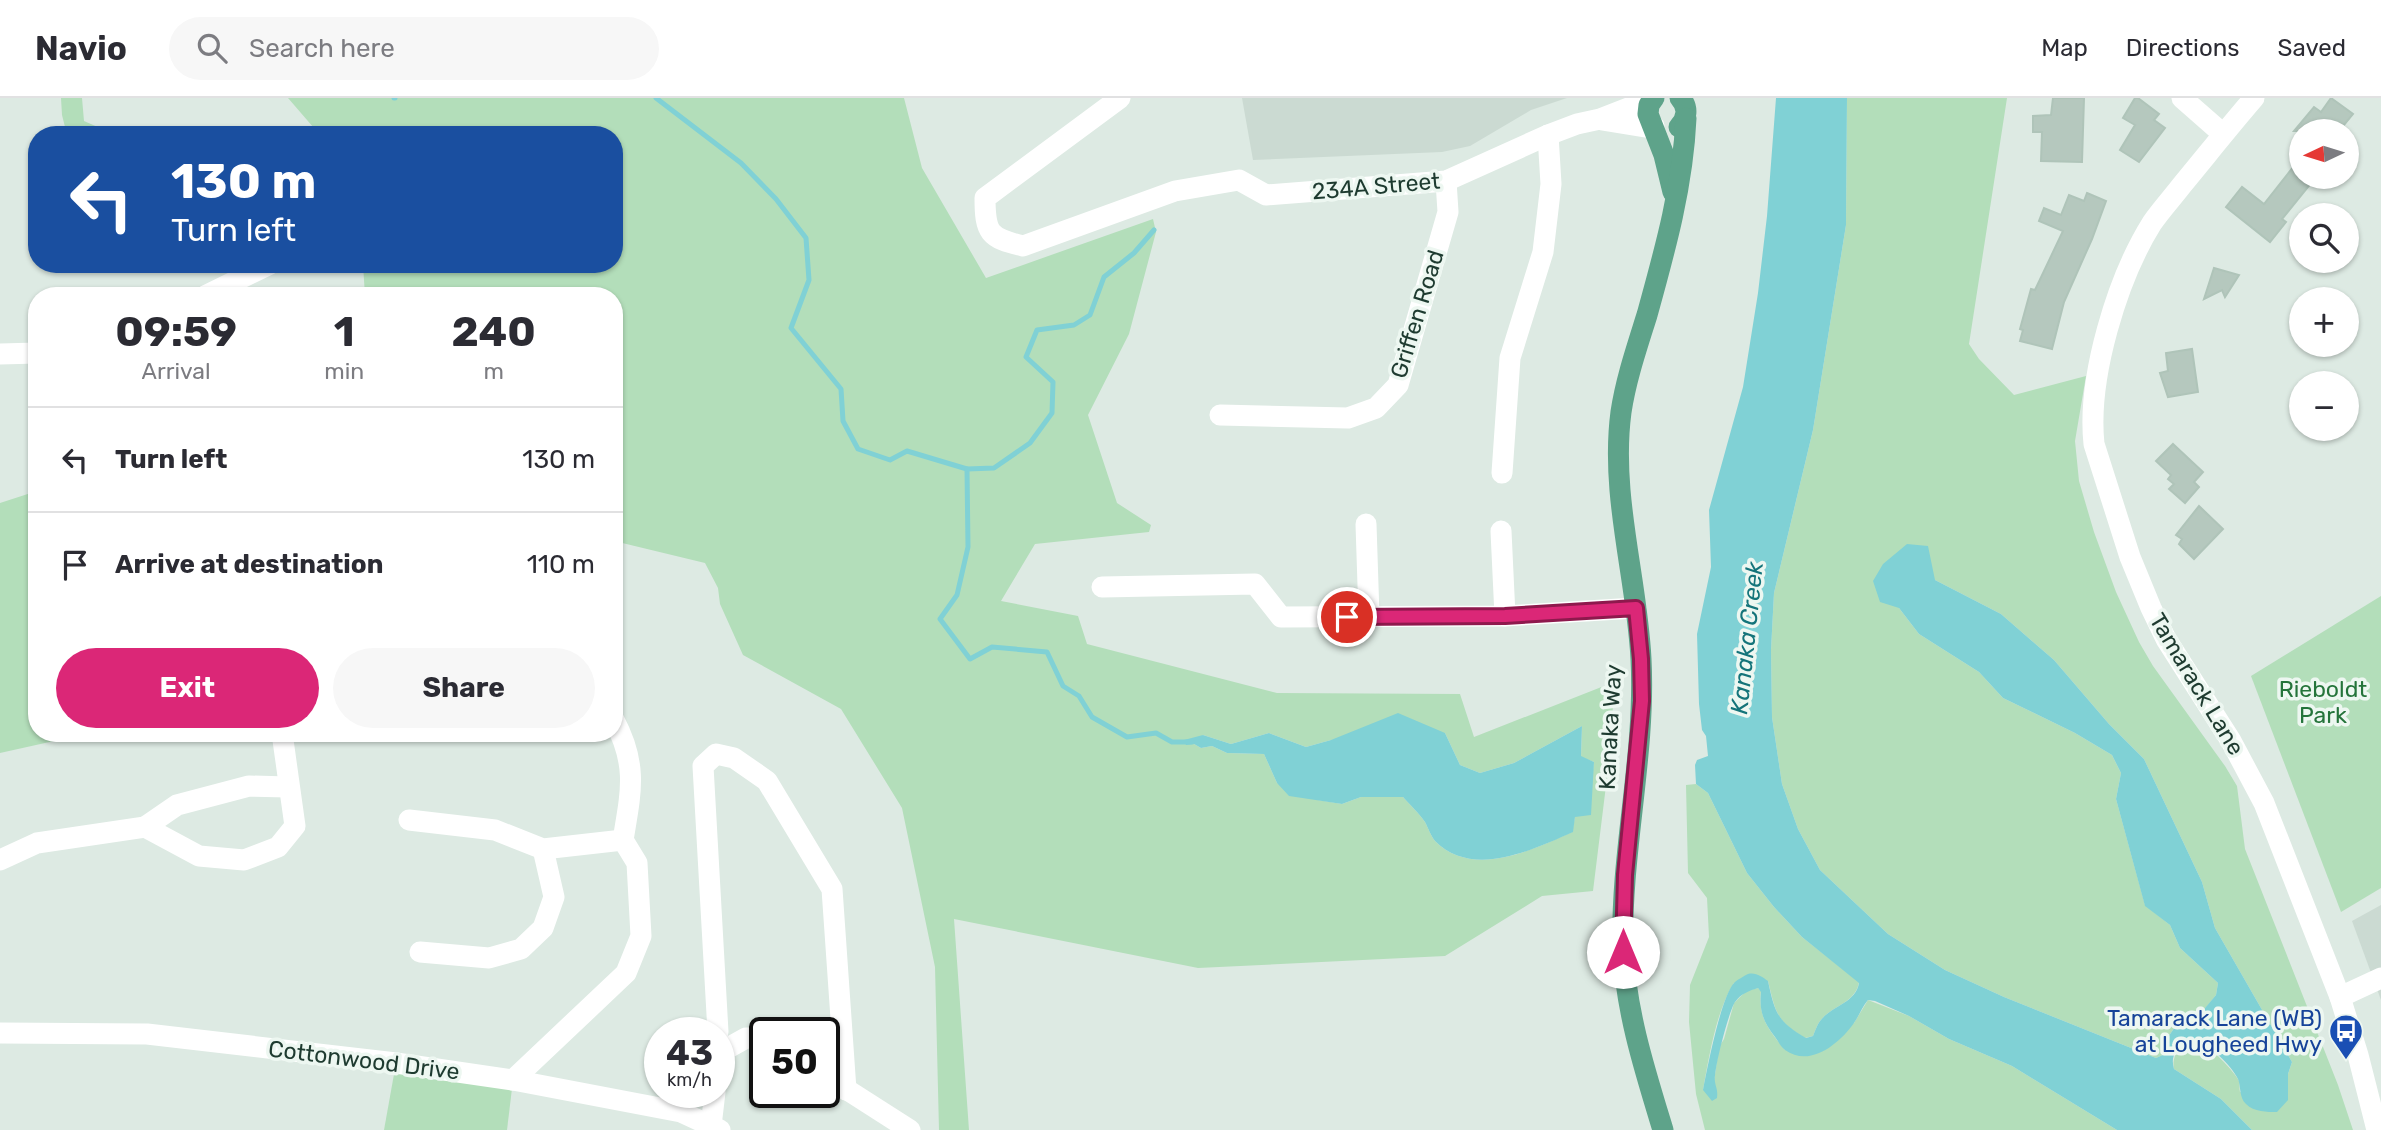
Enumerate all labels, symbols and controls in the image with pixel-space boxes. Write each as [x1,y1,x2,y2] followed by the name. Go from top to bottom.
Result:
[169,17,659,80] search box
[35,29,127,68] text: Navio
[193,29,231,67] icon: search
[249,33,395,64] text: Search here
[2041,34,2088,62] text: Map
[2126,34,2239,62] text: Directions
[2277,34,2346,62] text: Saved
[2289,119,2359,189] north arrow
[2289,119,2359,441] map controls
[171,152,316,210] text: 130 m
[56,154,147,245] icon: left
[1311,166,1441,206] street label: 234A Street
[2289,203,2359,273] button: search
[171,211,296,249] text: Turn left
[1384,246,1450,382] street label: Griffen Road
[2289,287,2359,357] button: +
[115,307,237,357] text: 09:59
[334,307,355,357] text: 1
[451,307,536,357] text: 240
[142,357,211,385] text: Arrival
[324,357,364,385] text: min
[483,357,504,385] text: m
[2289,371,2359,441] button: −
[56,441,94,479] icon: left
[115,444,227,475] text: Turn left
[522,444,595,475] text: 130 m
[56,546,94,584] icon: arrive
[115,549,383,580] text: Arrive at destination
[527,549,595,580] text: 110 m
[1725,560,1769,716] water label: Kanaka Creek
[1317,587,1377,647] pin
[1328,598,1366,636] icon: arrive
[2144,608,2250,760] street label: Tamarack Lane
[56,648,319,728] button: Exit
[333,648,595,728] button: Share
[1593,663,1627,790] street label: Kanaka Way
[2279,675,2367,729] park label: Rieboldt Park
[1586,915,1660,989] position arrow
[2107,1004,2322,1058] place label: Tamarack Lane (WB) at Lougheed Hwy
[2327,1012,2365,1061] bus stop icon: Tamarack Lane (WB) at Lougheed Hwy
[749,1017,840,1108] speed limit sign: 50
[666,1032,713,1074] text: 43
[267,1034,461,1086] street label: Cottonwood Drive
[667,1069,712,1091] text: km/h

